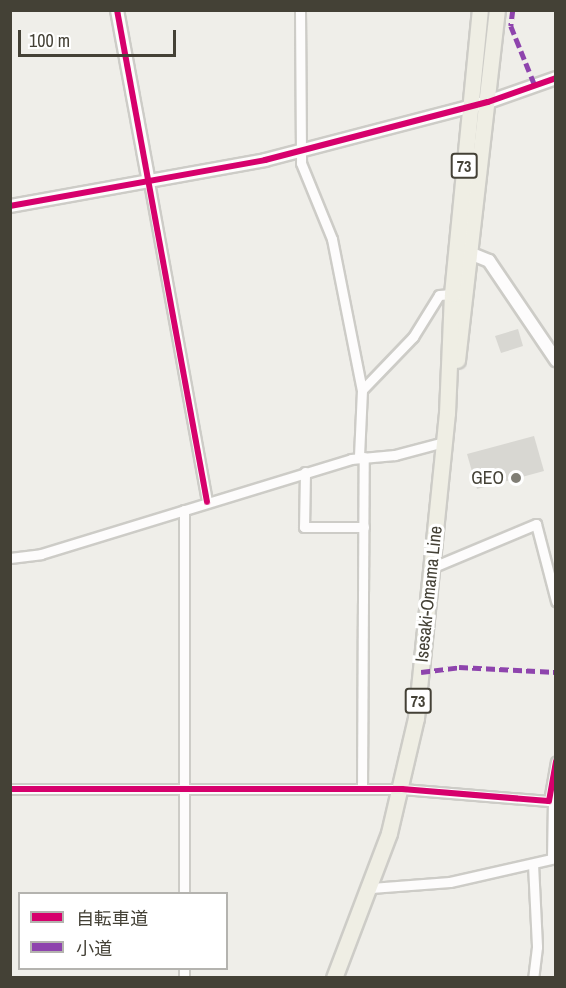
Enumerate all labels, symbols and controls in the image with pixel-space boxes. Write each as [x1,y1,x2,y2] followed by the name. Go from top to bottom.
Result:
[21,18,178,56] scale bar
[29,28,70,53] text: 100 m
[450,153,478,179] road number: 73
[471,467,504,489] place label: GEO
[509,471,523,485] marker: GEO
[411,525,447,663] street label: Isesaki-Omama Line
[404,688,432,714] road number: 73
[18,892,228,970] legend
[76,906,148,931] text: 自転車道
[76,936,112,961] text: 小道

